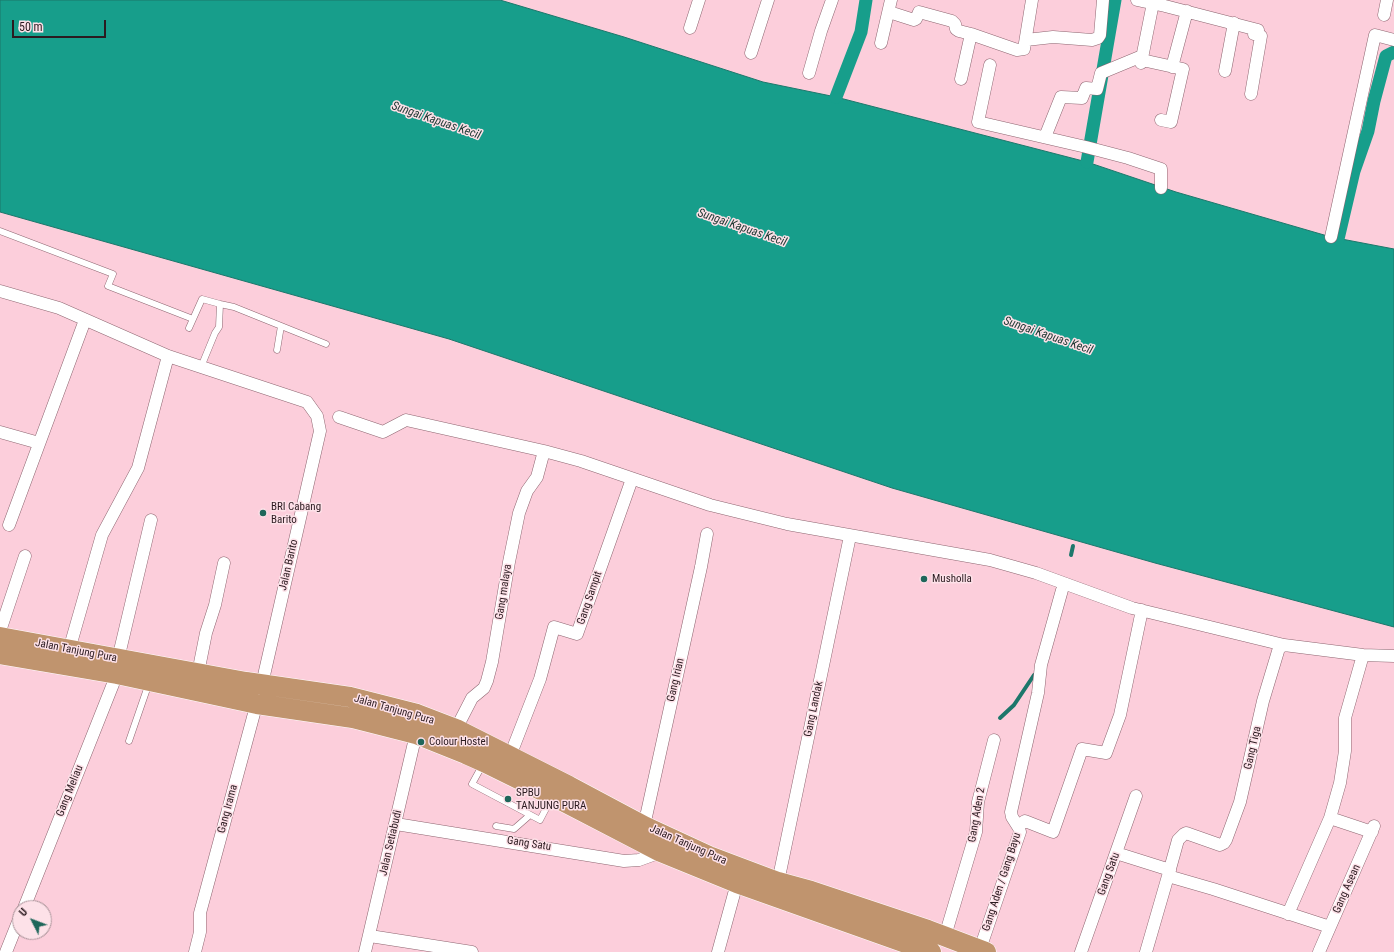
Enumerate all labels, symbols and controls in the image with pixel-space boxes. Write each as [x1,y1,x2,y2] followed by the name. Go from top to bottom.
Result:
[14,12,108,38] scale bar
[19,20,43,34] text: 50 m
[390,99,482,143] water label: Sungai Kapuas Kecil
[696,206,788,250] water label: Sungai Kapuas Kecil
[1002,314,1094,358] water label: Sungai Kapuas Kecil
[271,500,321,526] place label: BRI Cabang Barito
[258,508,268,518] marker: BRI Cabang Barito
[277,538,301,592] street label: Jalan Barito
[493,563,515,621] street label: Gang malaya
[575,570,605,626] street label: Gang Sampit
[932,572,972,586] place label: Musholla
[919,574,929,584] marker: Musholla
[34,637,118,665] street label: Jalan Tanjung Pura
[665,657,687,703] street label: Gang Irian
[802,680,826,738] street label: Gang Landak
[352,692,436,728] street label: Jalan Tanjung Pura
[1242,725,1264,771] street label: Gang Tiga
[429,735,488,749] place label: Colour Hostel
[416,737,426,747] marker: Colour Hostel
[54,763,86,819] street label: Gang Meliau
[215,783,241,835] street label: Gang Irama
[516,786,586,812] place label: SPBU TANJUNG PURA
[966,787,988,843] street label: Gang Aden 2
[503,794,513,804] marker: SPBU TANJUNG PURA
[377,809,405,877] street label: Jalan Setiabudi
[647,822,729,868] street label: Jalan Tanjung Pura
[980,831,1024,933] street label: Gang Aden / Gang Bayu
[506,834,552,854] street label: Gang Satu
[1095,851,1123,897] street label: Gang Satu
[1330,862,1364,916] street label: Gang Asean
[12,900,52,940] north arrow
[17,906,30,919] text: U

